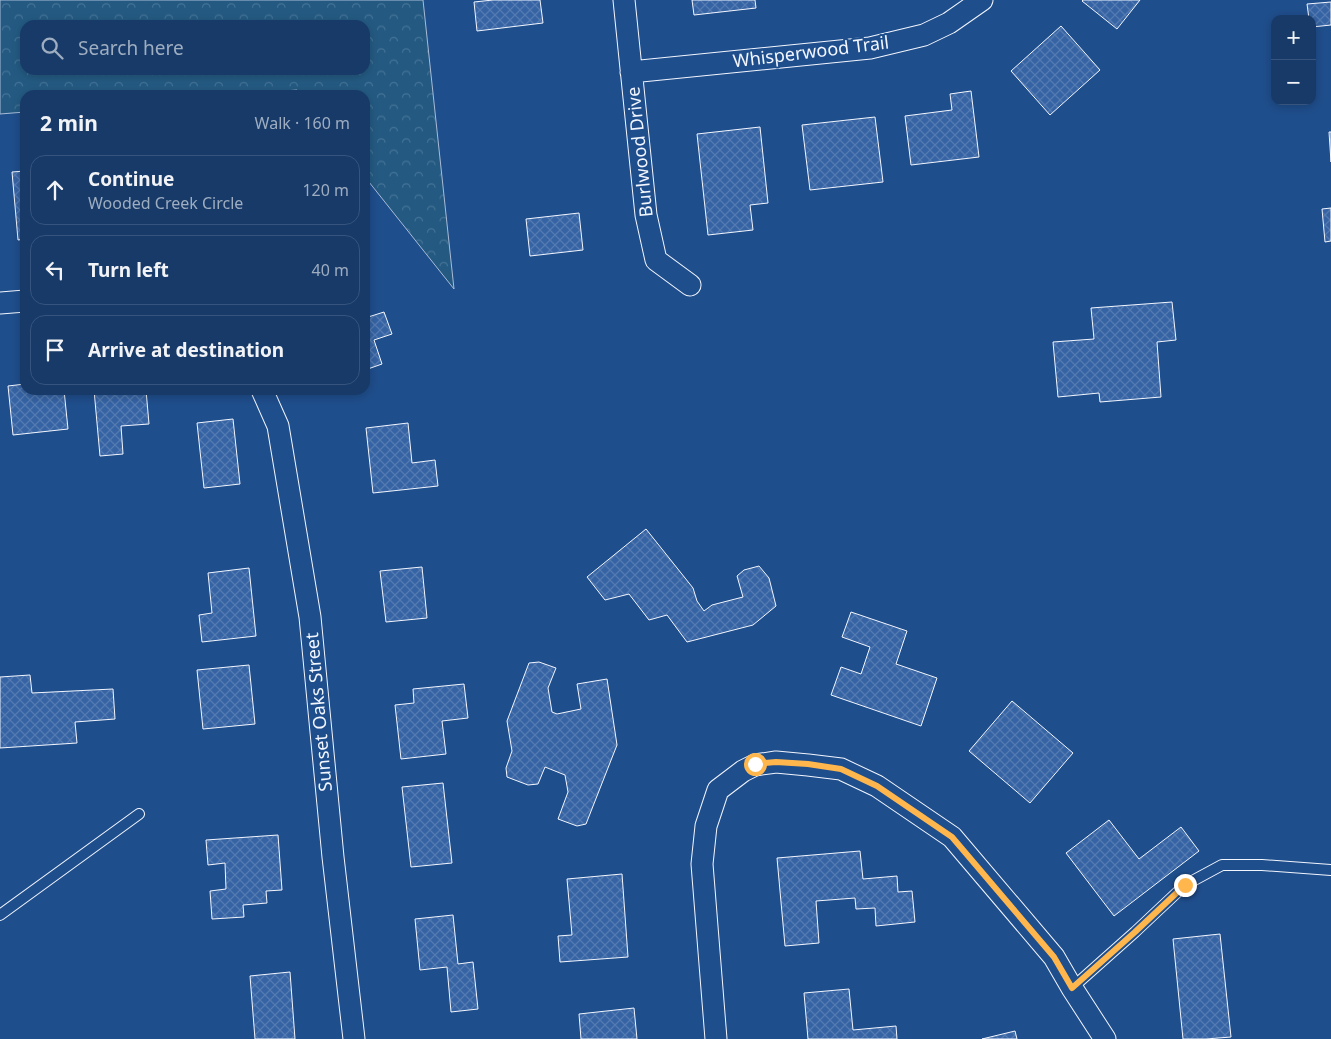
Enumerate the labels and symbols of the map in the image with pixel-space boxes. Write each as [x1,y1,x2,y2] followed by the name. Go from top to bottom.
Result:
[731,30,890,72] street label: Whisperwood Trail
[620,86,658,219] street label: Burlwood Drive
[299,631,337,793] street label: Sunset Oaks Street
[744,753,767,776] route start
[1174,874,1197,897] route end

